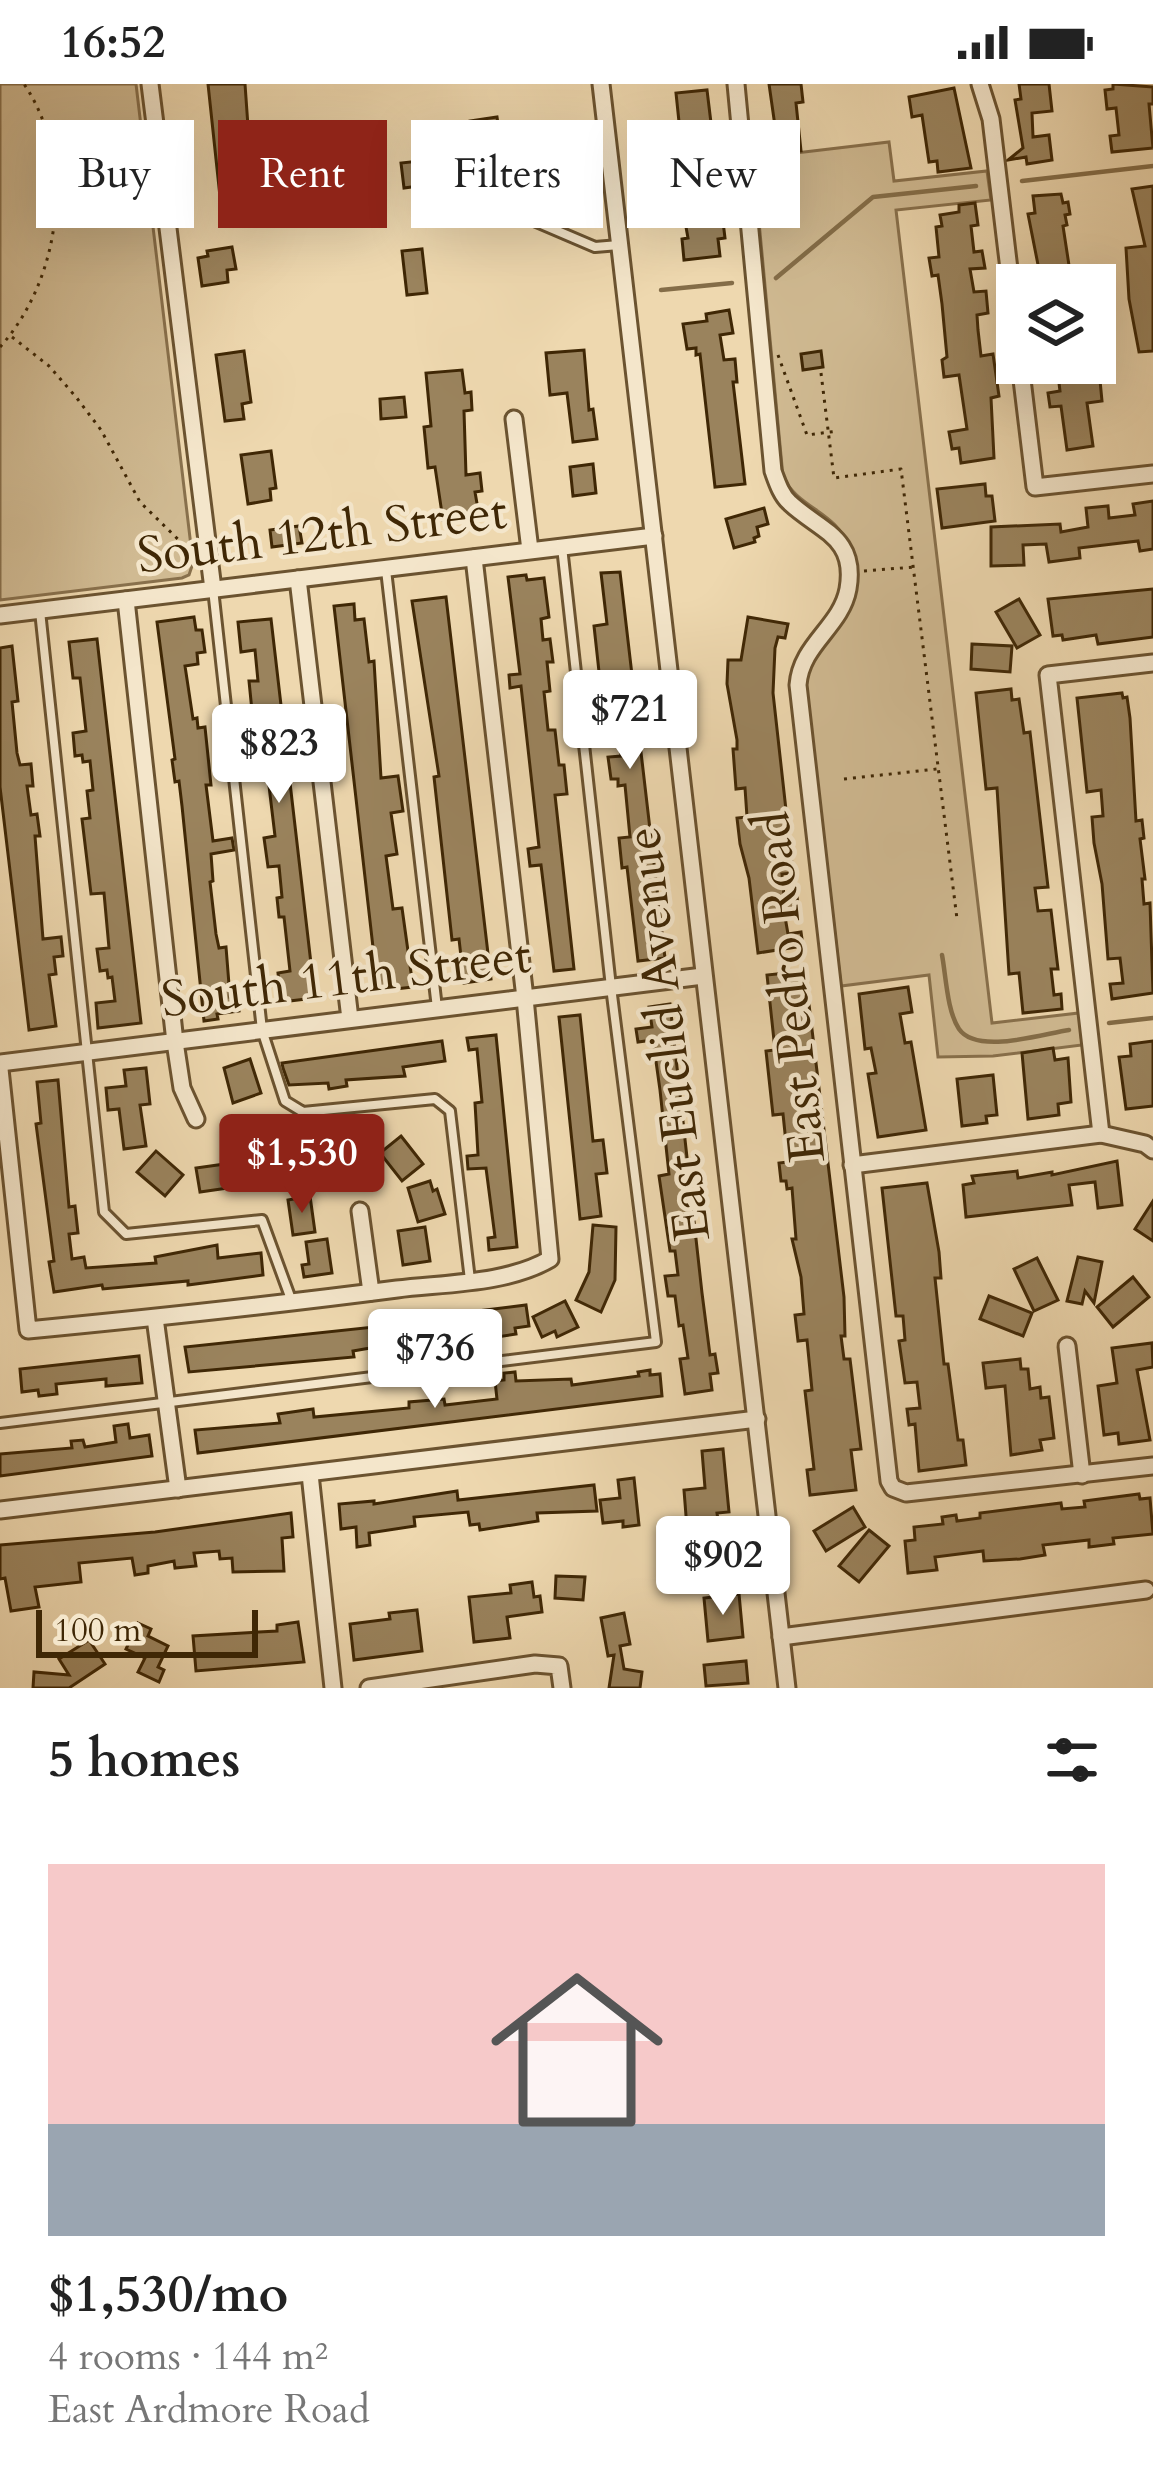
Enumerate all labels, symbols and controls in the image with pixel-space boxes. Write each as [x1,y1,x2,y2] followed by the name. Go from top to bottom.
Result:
[60,12,165,73] text: 16:52
[36,120,194,228] chip: Buy
[218,120,387,228] chip: Rent
[411,120,603,228] chip: Filters
[627,120,800,228] chip: New
[996,264,1116,384] map controls
[996,264,1116,384] button: layers
[133,477,511,591] street label: South 12th Street
[559,670,701,772] pin: $721
[590,682,670,735] text: $721
[208,704,350,806] pin: $823
[239,716,319,769] text: $823
[737,808,843,1166] street label: East Pedro Road
[608,823,728,1245] street label: East Euclid Avenue
[157,921,535,1035] street label: South 11th Street
[204,1114,400,1216] pin: $1,530
[246,1126,358,1179] text: $1,530
[364,1309,506,1411] pin: $736
[395,1321,475,1374] text: $736
[652,1516,794,1618] pin: $902
[683,1528,763,1581] text: $902
[36,1604,258,1657] scale bar
[54,1608,141,1653] text: 100 m
[48,1725,240,1795] text: 5 homes
[1039,1727,1105,1793] icon: filters
[469,1942,685,2158] icon: home
[48,2260,288,2330] text: $1,530/mo
[48,2330,328,2383] text: 4 rooms · 144 m²
[48,2383,370,2436] text: East Ardmore Road

